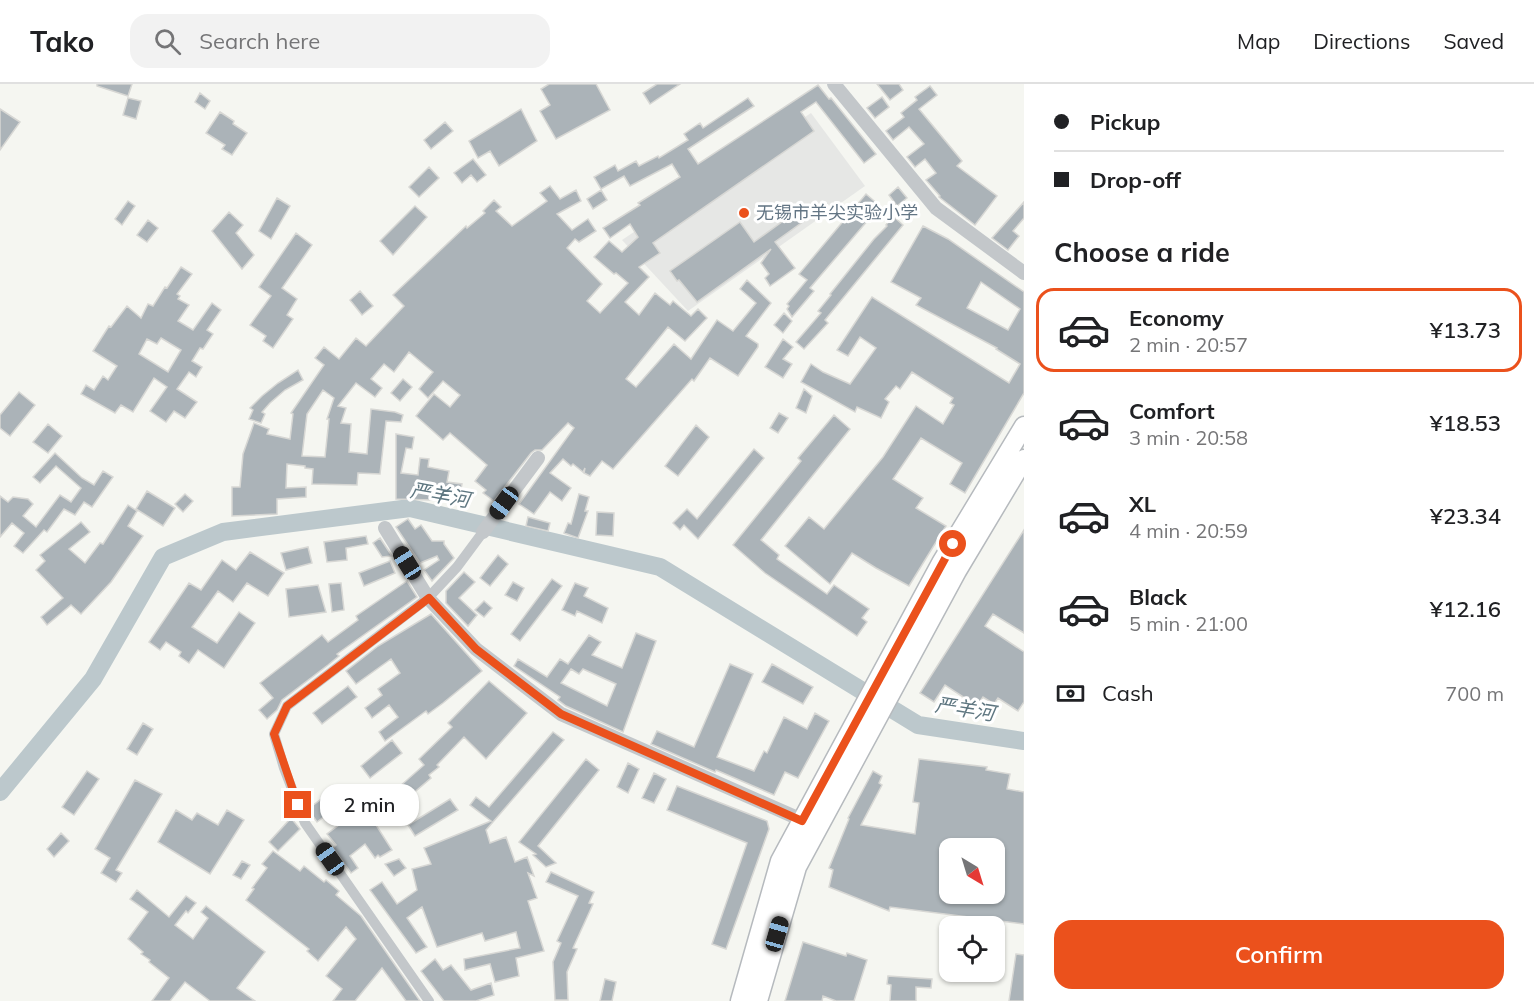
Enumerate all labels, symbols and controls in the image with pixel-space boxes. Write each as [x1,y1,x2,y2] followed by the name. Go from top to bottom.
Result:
[130,14,550,68] search box
[30,24,94,59] text: Tako
[151,25,184,58] icon: search
[199,27,320,55] text: Search here
[1237,28,1280,54] text: Map
[1313,28,1410,54] text: Directions
[1443,28,1504,54] text: Saved
[1090,108,1160,136] text: Pickup
[1090,166,1181,194] text: Drop-off
[756,201,918,224] place label: 无锡市羊尖实验小学
[737,206,751,220] marker: 无锡市羊尖实验小学
[1054,235,1230,269] text: Choose a ride
[1057,303,1111,357] icon: car
[1129,304,1224,332] text: Economy
[1430,316,1501,344] text: ¥13.73
[1129,332,1248,357] text: 2 min · 20:57
[1057,396,1111,450] icon: car
[1129,397,1215,425] text: Comfort
[1430,409,1501,437] text: ¥18.53
[1129,425,1248,450] text: 3 min · 20:58
[408,477,476,513] water label: 严羊河
[486,483,522,523] car
[1057,489,1111,543] icon: car
[1129,490,1156,518] text: XL
[1430,502,1501,530] text: ¥23.34
[1129,518,1248,543] text: 4 min · 20:59
[939,530,966,557] route start
[390,543,424,583] car
[1057,582,1111,636] icon: car
[1129,583,1187,611] text: Black
[1430,595,1501,623] text: ¥12.16
[1129,611,1248,636] text: 5 min · 21:00
[1054,677,1087,710] icon: cash
[1102,679,1154,707] text: Cash
[1445,681,1504,706] text: 700 m
[933,691,1001,726] water label: 严羊河
[319,784,418,826] callout: 2 min
[284,791,311,818] route end
[344,792,395,817] text: 2 min
[939,838,1005,904] north arrow
[939,838,1005,982] map controls
[312,839,348,879] car
[763,914,791,954] car
[939,916,1005,982] button: locate
[1054,920,1504,989] button: Confirm

